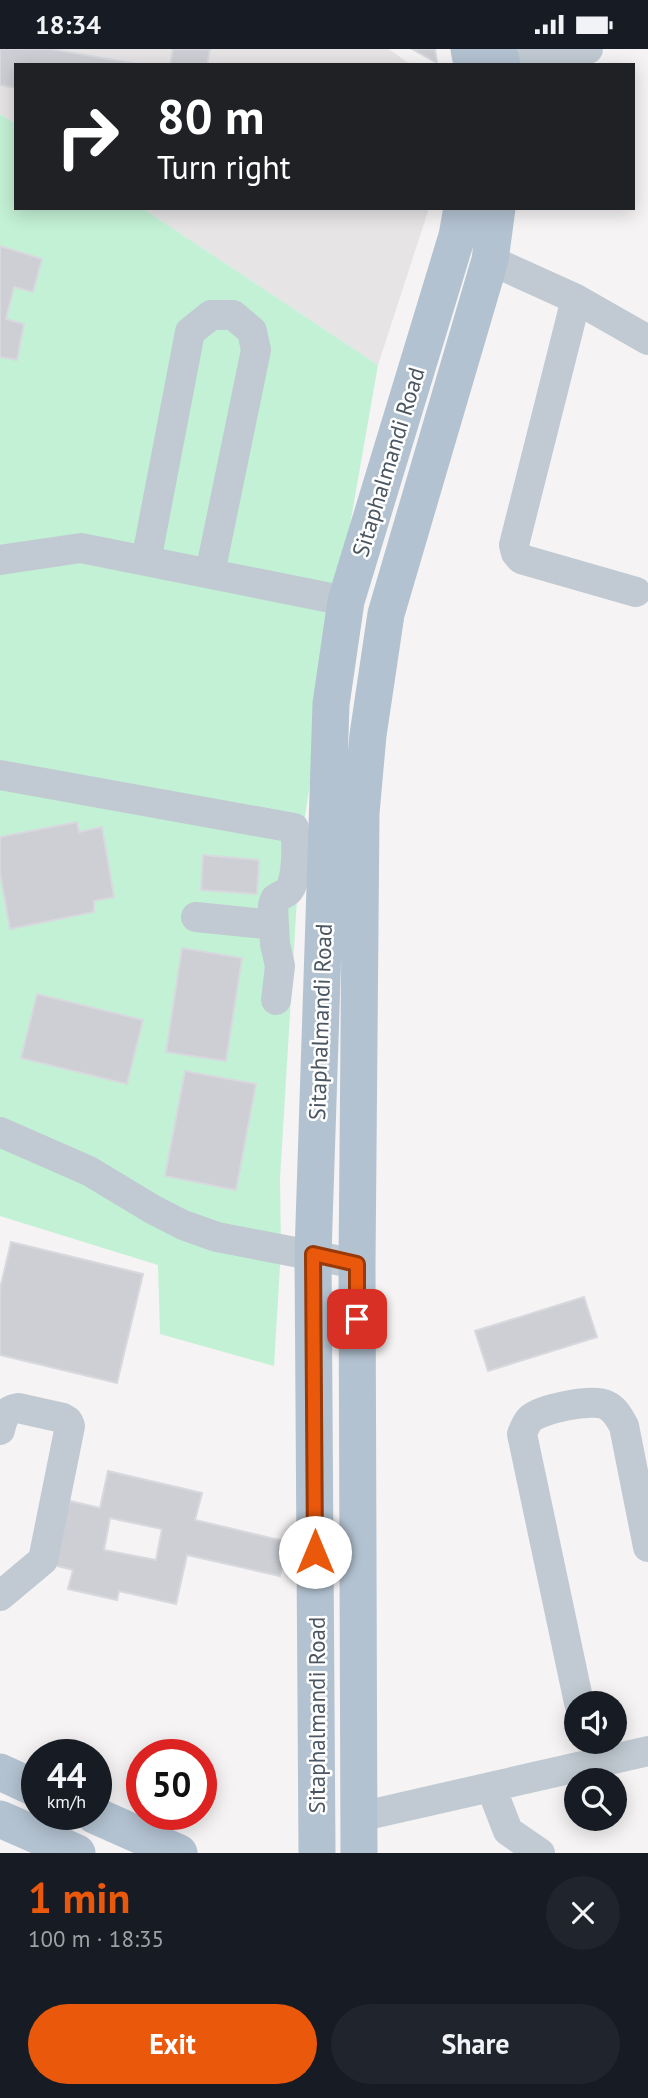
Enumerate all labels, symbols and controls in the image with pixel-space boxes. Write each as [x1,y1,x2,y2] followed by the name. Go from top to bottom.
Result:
[35,8,101,41] text: 18:34
[157,84,264,148] text: 80 m
[42,91,133,182] icon: right
[157,146,291,188] text: Turn right
[345,364,431,560] street label: Sitaphalmandi Road
[302,923,338,1121] street label: Sitaphalmandi Road
[327,1289,387,1349] pin
[338,1300,376,1338] icon: arrive
[278,1515,352,1589] position arrow
[302,1617,331,1813] street label: Sitaphalmandi Road
[564,1691,627,1831] map controls
[564,1691,627,1754] button: sound
[126,1739,217,1830] speed limit sign: 50
[47,1752,86,1798] text: 44
[564,1768,627,1831] button: search
[47,1790,86,1813] text: km/h
[28,1870,130,1925] text: 1 min
[546,1876,620,1950] button: close
[28,1924,164,1953] text: 100 m · 18:35
[28,2004,317,2084] button: Exit
[331,2004,620,2084] button: Share

